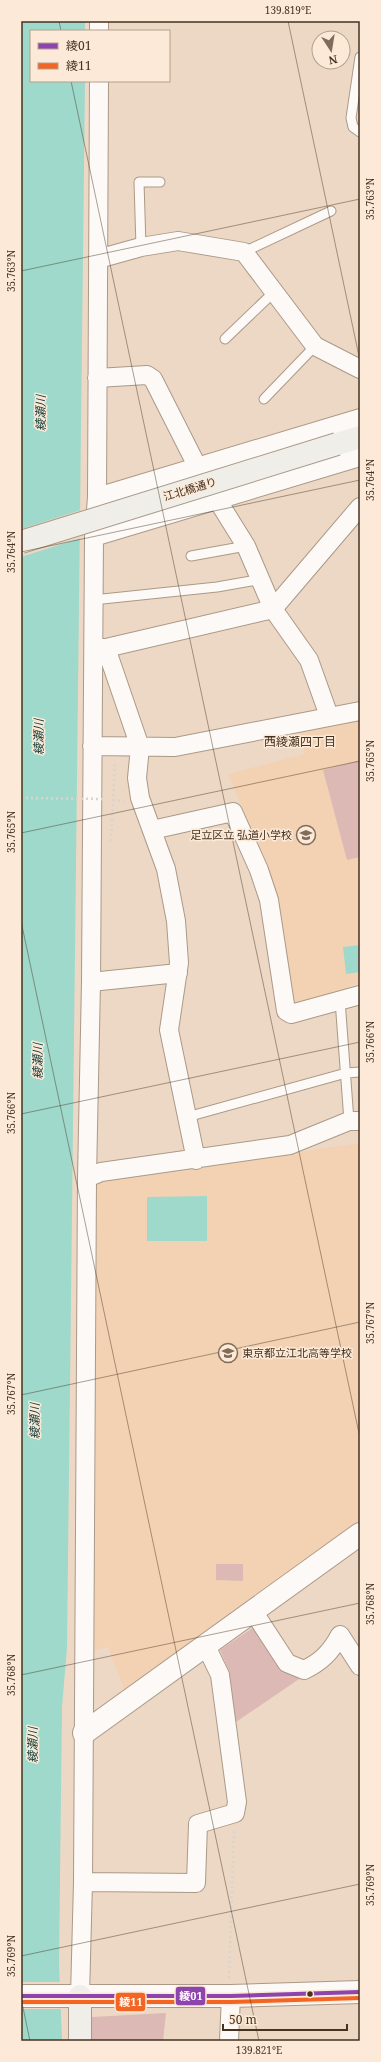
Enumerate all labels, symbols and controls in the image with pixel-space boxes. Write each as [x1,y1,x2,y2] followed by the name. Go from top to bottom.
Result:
[265,3,311,17] text: 139.819°E
[30,30,170,82] legend
[311,30,351,70] north arrow
[66,37,91,54] text: 綾01
[327,52,339,69] text: N
[66,57,91,74] text: 綾11
[363,178,377,220] text: 35.763°N
[4,250,18,292] text: 35.763°N
[32,393,49,431] water label: 綾瀬川
[363,459,377,501] text: 35.764°N
[161,473,218,504] street label: 江北橋通り
[4,531,18,573] text: 35.764°N
[30,717,47,755] water label: 綾瀬川
[264,733,336,750] district label: 西綾瀬四丁目
[363,740,377,782] text: 35.765°N
[4,811,18,853] text: 35.765°N
[295,824,317,846] school or university icon: 足立区立 弘道小学校
[190,827,292,842] place label: 足立区立 弘道小学校
[363,1021,377,1063] text: 35.766°N
[29,1041,46,1079] water label: 綾瀬川
[4,1092,18,1134] text: 35.766°N
[363,1302,377,1344] text: 35.767°N
[217,1342,239,1364] school or university icon: 東京都立江北高等学校
[242,1345,352,1360] place label: 東京都立江北高等学校
[4,1373,18,1415] text: 35.767°N
[26,1401,43,1439] water label: 綾瀬川
[363,1583,377,1625] text: 35.768°N
[4,1654,18,1696] text: 35.768°N
[24,1725,41,1763] water label: 綾瀬川
[363,1864,377,1906] text: 35.769°N
[4,1935,18,1977] text: 35.769°N
[175,1986,206,2006] line badge: 綾01
[179,1988,203,2003] text: 綾01
[305,1989,315,1999] unlabelled marker
[115,1992,146,2012] line badge: 綾11
[119,1994,143,2009] text: 綾11
[223,2006,347,2032] scale bar
[229,2011,257,2028] text: 50 m
[236,2043,282,2057] text: 139.821°E

